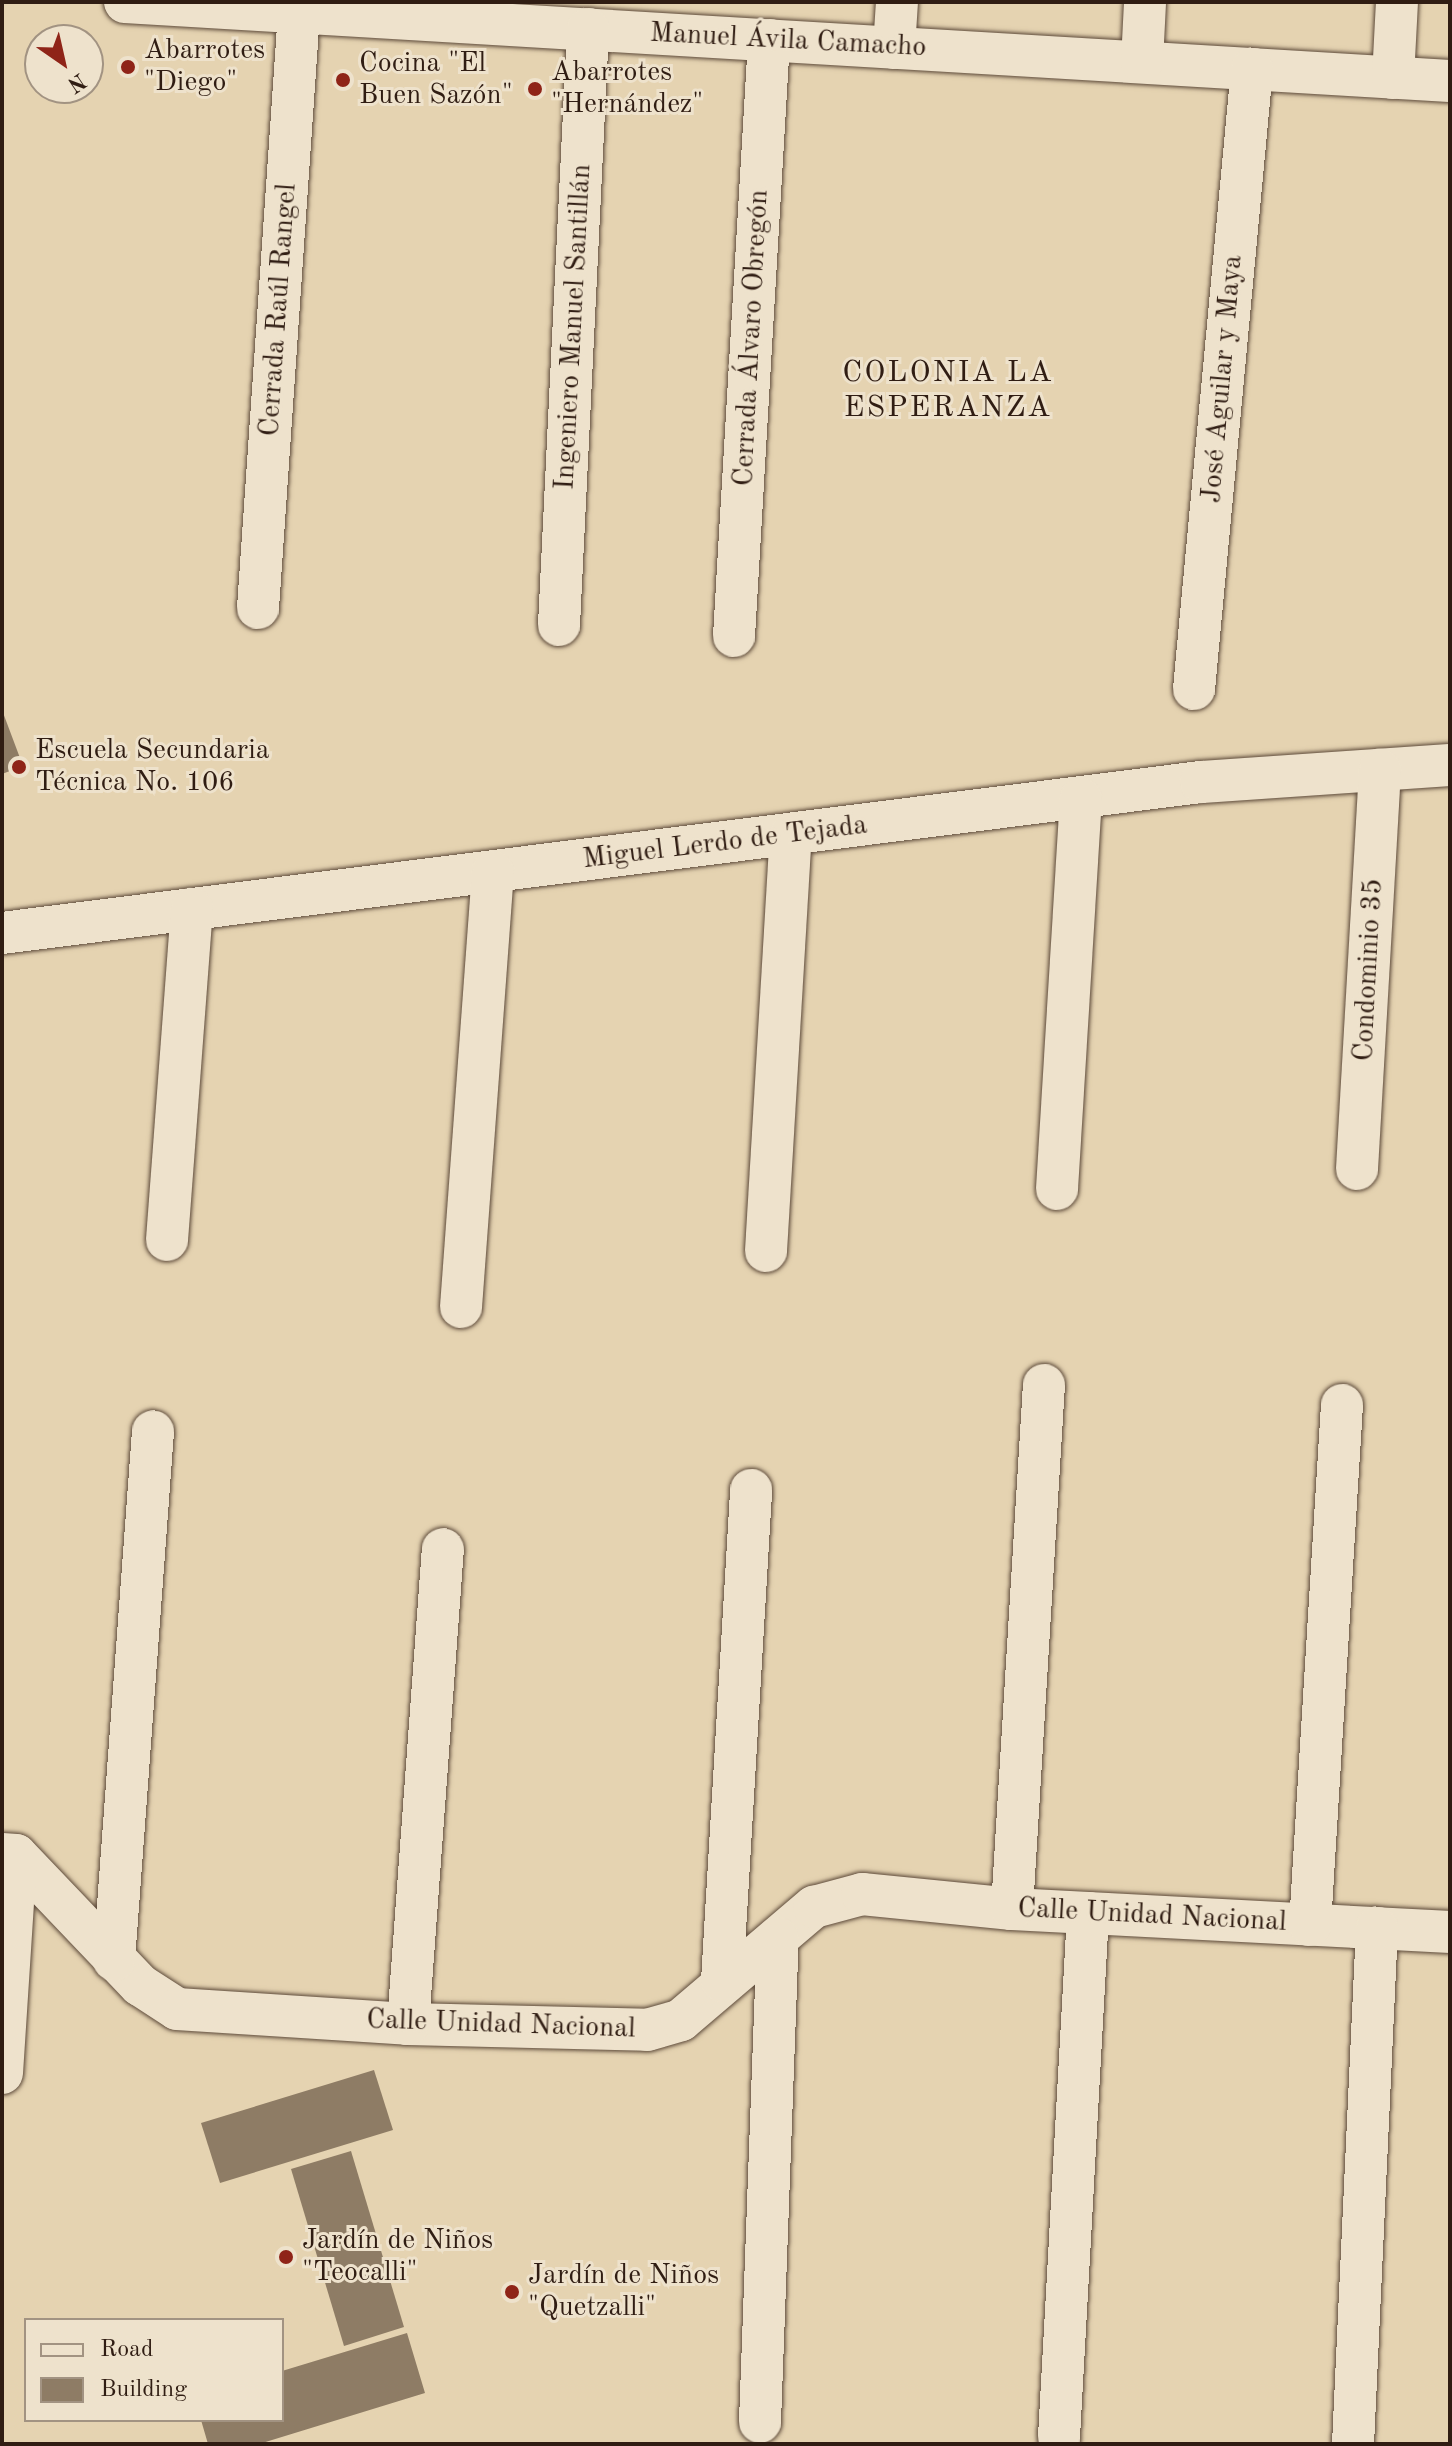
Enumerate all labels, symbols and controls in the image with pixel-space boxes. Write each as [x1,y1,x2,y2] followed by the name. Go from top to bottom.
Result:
[649,17,927,65] street label: Manuel Ávila Camacho
[24,24,104,104] north arrow
[144,34,265,100] place label: Abarrotes "Diego"
[359,47,513,113] place label: Cocina "El Buen Sazón"
[551,56,703,122] place label: Abarrotes "Hernández"
[119,58,137,76] marker: Abarrotes "Diego"
[63,68,89,96] text: N
[334,71,352,89] marker: Cocina "El Buen Sazón"
[526,80,544,98] marker: Abarrotes "Hernández"
[549,163,599,491] street label: Ingeniero Manuel Santillán
[253,182,305,438] street label: Cerrada Raúl Rangel
[727,189,777,487] street label: Cerrada Álvaro Obregón
[1195,254,1251,504] street label: José Aguilar y Maya
[842,355,1054,426] district label: COLONIA LA ESPERANZA
[35,734,270,800] place label: Escuela Secundaria Técnica No. 106
[10,758,28,776] marker: Escuela Secundaria Técnica No. 106
[581,809,869,877] street label: Miguel Lerdo de Tejada
[1347,878,1391,1062] street label: Condominio 35
[1017,1892,1287,1940] street label: Calle Unidad Nacional
[366,2004,636,2046] street label: Calle Unidad Nacional
[302,2224,493,2290] place label: Jardín de Niños "Teocalli"
[277,2248,295,2266] marker: Jardín de Niños "Teocalli"
[528,2259,719,2325] place label: Jardín de Niños "Quetzalli"
[503,2283,521,2301] marker: Jardín de Niños "Quetzalli"
[24,2318,284,2422] legend
[100,2338,153,2362] text: Road
[100,2378,187,2402] text: Building

